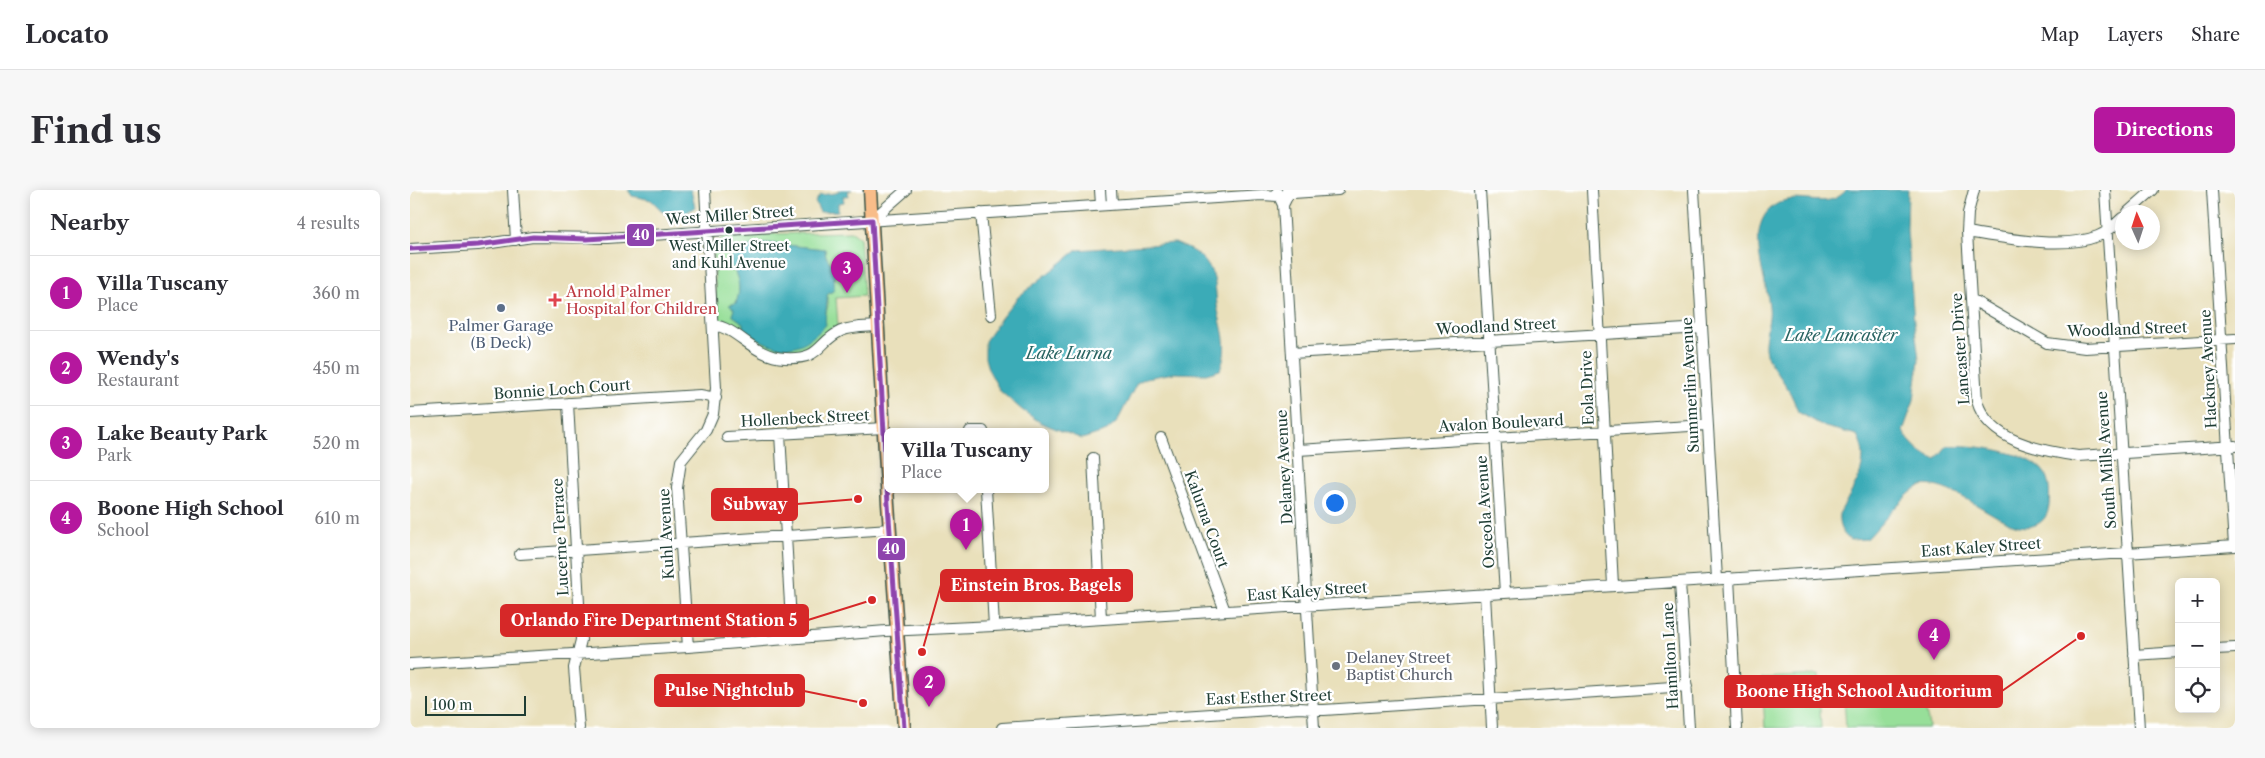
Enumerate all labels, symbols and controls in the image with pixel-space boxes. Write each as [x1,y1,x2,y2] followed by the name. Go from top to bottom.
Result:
[25,20,109,49] text: Locato
[2041,24,2079,46] text: Map
[2107,24,2163,46] text: Layers
[2191,24,2240,46] text: Share
[2094,107,2235,153] button: Directions
[30,109,162,152] text: Find us
[664,201,796,229] street label: West Miller Street
[2115,205,2160,250] north arrow
[50,210,129,235] text: Nearby
[297,213,360,233] text: 4 results
[626,223,655,247] line badge: 40
[724,225,734,235] marker: West Miller Street and Kuhl Avenue
[632,226,650,244] text: 40
[668,237,789,272] place label: West Miller Street and Kuhl Avenue
[831,252,863,293] pin: 3
[97,272,228,295] text: Villa Tuscany
[565,282,718,318] place label: Arnold Palmer Hospital for Children
[62,283,70,303] text: 1
[313,283,360,303] text: 360 m
[1947,292,1973,406] street label: Lancaster Drive
[548,293,562,307] marker: Arnold Palmer Hospital for Children
[97,295,138,315] text: Place
[495,302,507,314] marker: Palmer Garage (B Deck)
[2195,309,2221,429] street label: Hackney Avenue
[1435,313,1557,339] street label: Woodland Street
[449,316,553,352] place label: Palmer Garage (B Deck)
[1677,317,1703,453] street label: Summerlin Avenue
[2066,317,2188,341] street label: Woodland Street
[1783,325,1899,345] water label: Lake Lancaster
[1024,343,1112,363] water label: Lake Lurna
[97,347,179,370] text: Wendy's
[1576,350,1598,426] street label: Eola Drive
[61,358,71,378] text: 2
[313,358,360,378] text: 450 m
[97,370,179,390] text: Restaurant
[493,375,632,403] street label: Bonnie Loch Court
[2092,391,2120,529] street label: South Mills Avenue
[740,405,870,431] street label: Hollenbeck Street
[1272,409,1296,525] street label: Delaney Avenue
[1437,410,1564,436] street label: Avalon Boulevard
[97,422,267,445] text: Lake Beauty Park
[884,428,1049,493] popup
[61,433,71,453] text: 3
[313,433,360,453] text: 520 m
[901,439,1032,462] text: Villa Tuscany
[97,445,132,465] text: Park
[1472,455,1498,569] street label: Osceola Avenue
[901,462,942,482] text: Place
[1181,468,1234,571] street label: Kalurna Court
[547,478,573,596] street label: Lucerne Terrace
[654,488,678,580] street label: Kuhl Avenue
[712,489,797,520] callout: Subway
[1322,490,1348,516] your location
[723,494,788,514] text: Subway
[97,497,284,520] text: Boone High School
[61,508,71,528] text: 4
[315,508,360,528] text: 610 m
[950,509,982,550] pin: 1
[97,520,149,540] text: School
[1920,533,2042,561] street label: East Kaley Street
[877,537,906,561] line badge: 40
[882,540,900,558] text: 40
[941,570,1132,601] callout: Einstein Bros. Bagels
[951,575,1121,595] text: Einstein Bros. Bagels
[1246,577,1368,605] street label: East Kaley Street
[2175,578,2220,713] map controls
[2175,578,2220,623] button: +
[1658,602,1682,710] street label: Hamilton Lane
[501,605,808,636] callout: Orlando Fire Department Station 5
[511,610,797,630] text: Orlando Fire Department Station 5
[1918,619,1950,660] pin: 4
[2175,623,2220,668] button: −
[1346,648,1453,684] place label: Delaney Street Baptist Church
[1330,660,1342,672] marker: Delaney Street Baptist Church
[913,666,945,707] pin: 2
[2175,668,2220,713] button: locate
[655,675,804,706] callout: Pulse Nightclub
[1725,676,2002,707] callout: Boone High School Auditorium
[664,680,794,700] text: Pulse Nightclub
[1736,681,1992,701] text: Boone High School Auditorium
[1206,685,1333,709] street label: East Esther Street
[425,693,526,716] scale bar
[432,696,472,714] text: 100 m

